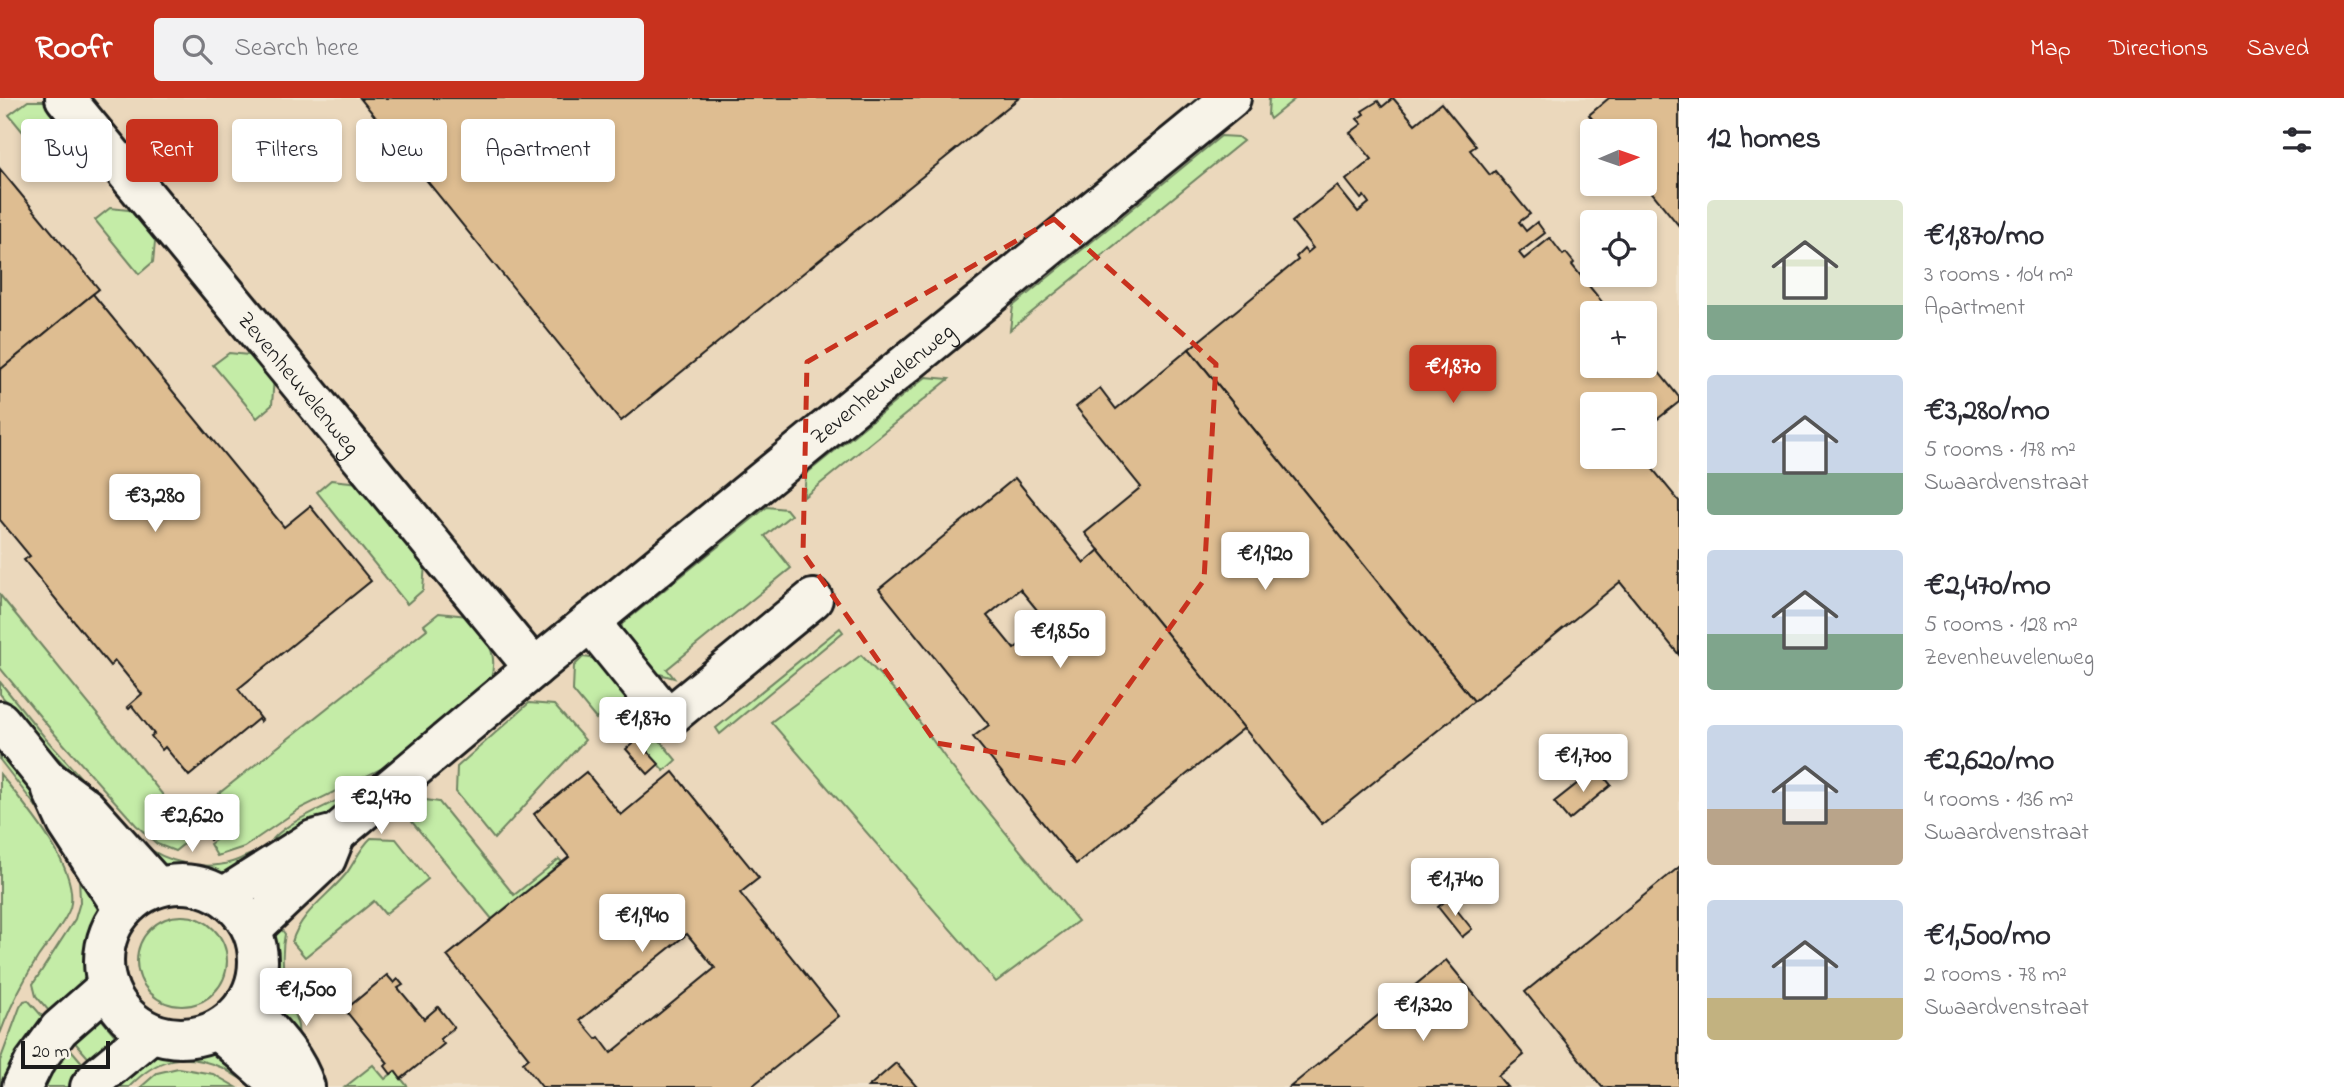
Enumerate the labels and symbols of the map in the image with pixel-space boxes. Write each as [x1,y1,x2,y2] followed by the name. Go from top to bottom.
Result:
[1580,119,1657,196] north arrow
[228,305,367,464] street label: Zevenheuvelenweg
[804,316,963,455] street label: Zevenheuvelenweg
[1396,345,1510,405] pin: €1,870
[98,474,212,534] pin: €3,280
[1208,532,1322,592] pin: €1,920
[1003,610,1117,670] pin: €1,850
[586,698,700,757] pin: €1,870
[1526,734,1640,794] pin: €1,700
[324,776,438,836] pin: €2,470
[135,794,249,854] pin: €2,620
[1398,858,1512,918] pin: €1,740
[585,894,699,954] pin: €1,940
[249,968,363,1028] pin: €1,500
[1366,984,1480,1043] pin: €1,320
[21,1038,110,1070] scale bar

